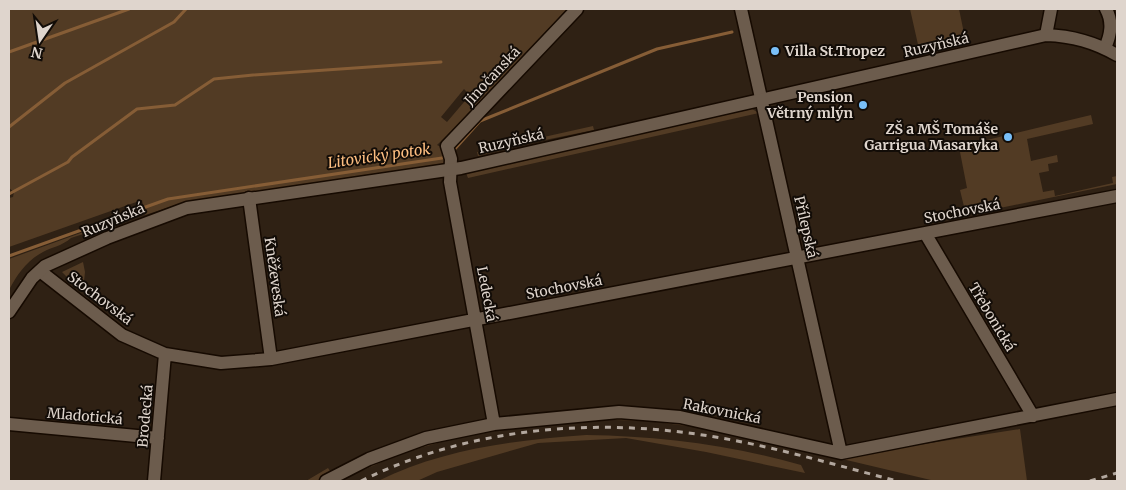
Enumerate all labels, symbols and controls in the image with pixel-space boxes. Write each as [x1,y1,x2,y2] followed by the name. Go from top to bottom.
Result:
[15,15,65,65] north arrow
[902,29,971,61] street label: Ruzyňská
[459,42,524,110] street label: Jinočanská
[784,42,885,60] place label: Villa St.Tropez
[30,43,44,63] text: N
[769,45,781,57] marker: Villa St.Tropez
[766,88,853,122] place label: Pension Větrný mlýn
[857,99,869,111] marker: Pension Větrný mlýn
[864,120,998,154] place label: ZŠ a MŠ Tomáše Garrigua Masaryka
[477,125,546,157] street label: Ruzyňská
[1002,131,1014,143] marker: ZŠ a MŠ Tomáše Garrigua Masaryka
[326,139,432,172] water label: Litovický potok
[790,194,822,260] street label: Přílepská
[922,195,1002,227] street label: Stochovská
[79,199,148,241] street label: Ruzyňská
[261,236,290,318] street label: Kněževeská
[473,265,501,324] street label: Ledecká
[64,268,137,329] street label: Stochovská
[524,271,604,303] street label: Stochovská
[964,279,1020,355] street label: Třebonická
[133,383,157,448] street label: Brodecká
[681,395,763,427] street label: Rakovnická
[46,404,124,428] street label: Mladotická

